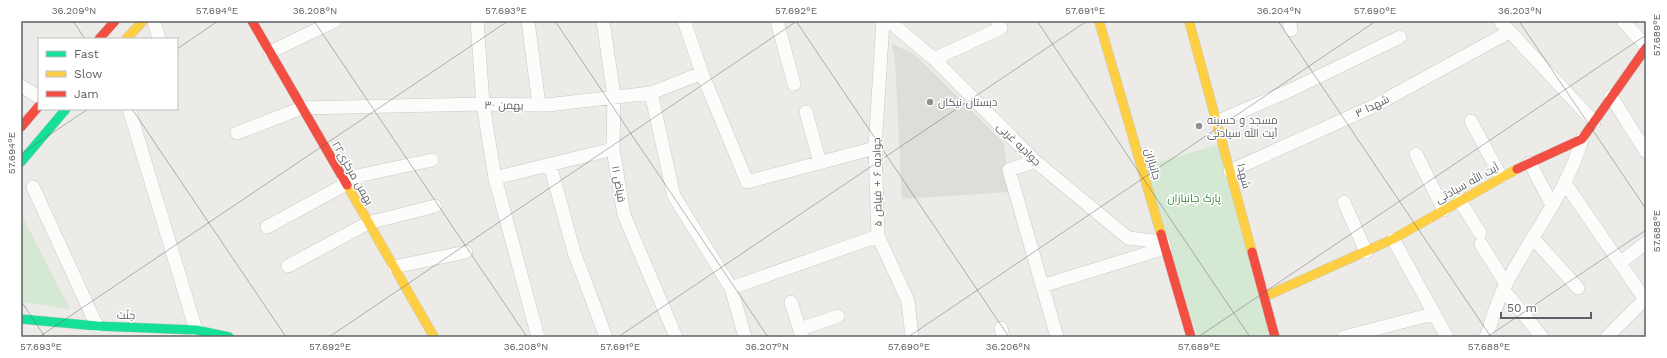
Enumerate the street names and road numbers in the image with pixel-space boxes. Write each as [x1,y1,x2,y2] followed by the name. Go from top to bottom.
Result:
[1353,93,1391,120] street label: شهدا ۳
[484,99,524,112] street label: بهمن ۳۰
[994,120,1043,169] street label: جوادیه غربی
[870,137,885,227] street label: جوادیه ۶ + فیاض ۵
[329,139,376,207] street label: ۲۲بهمن مرکزی
[1142,147,1163,181] street label: جانبازان
[1432,159,1501,206] street label: آیت الله سیادتی
[1234,162,1253,190] street label: شهدا
[609,165,628,203] street label: فیاض ۱۱
[117,308,135,322] street label: جنّت

